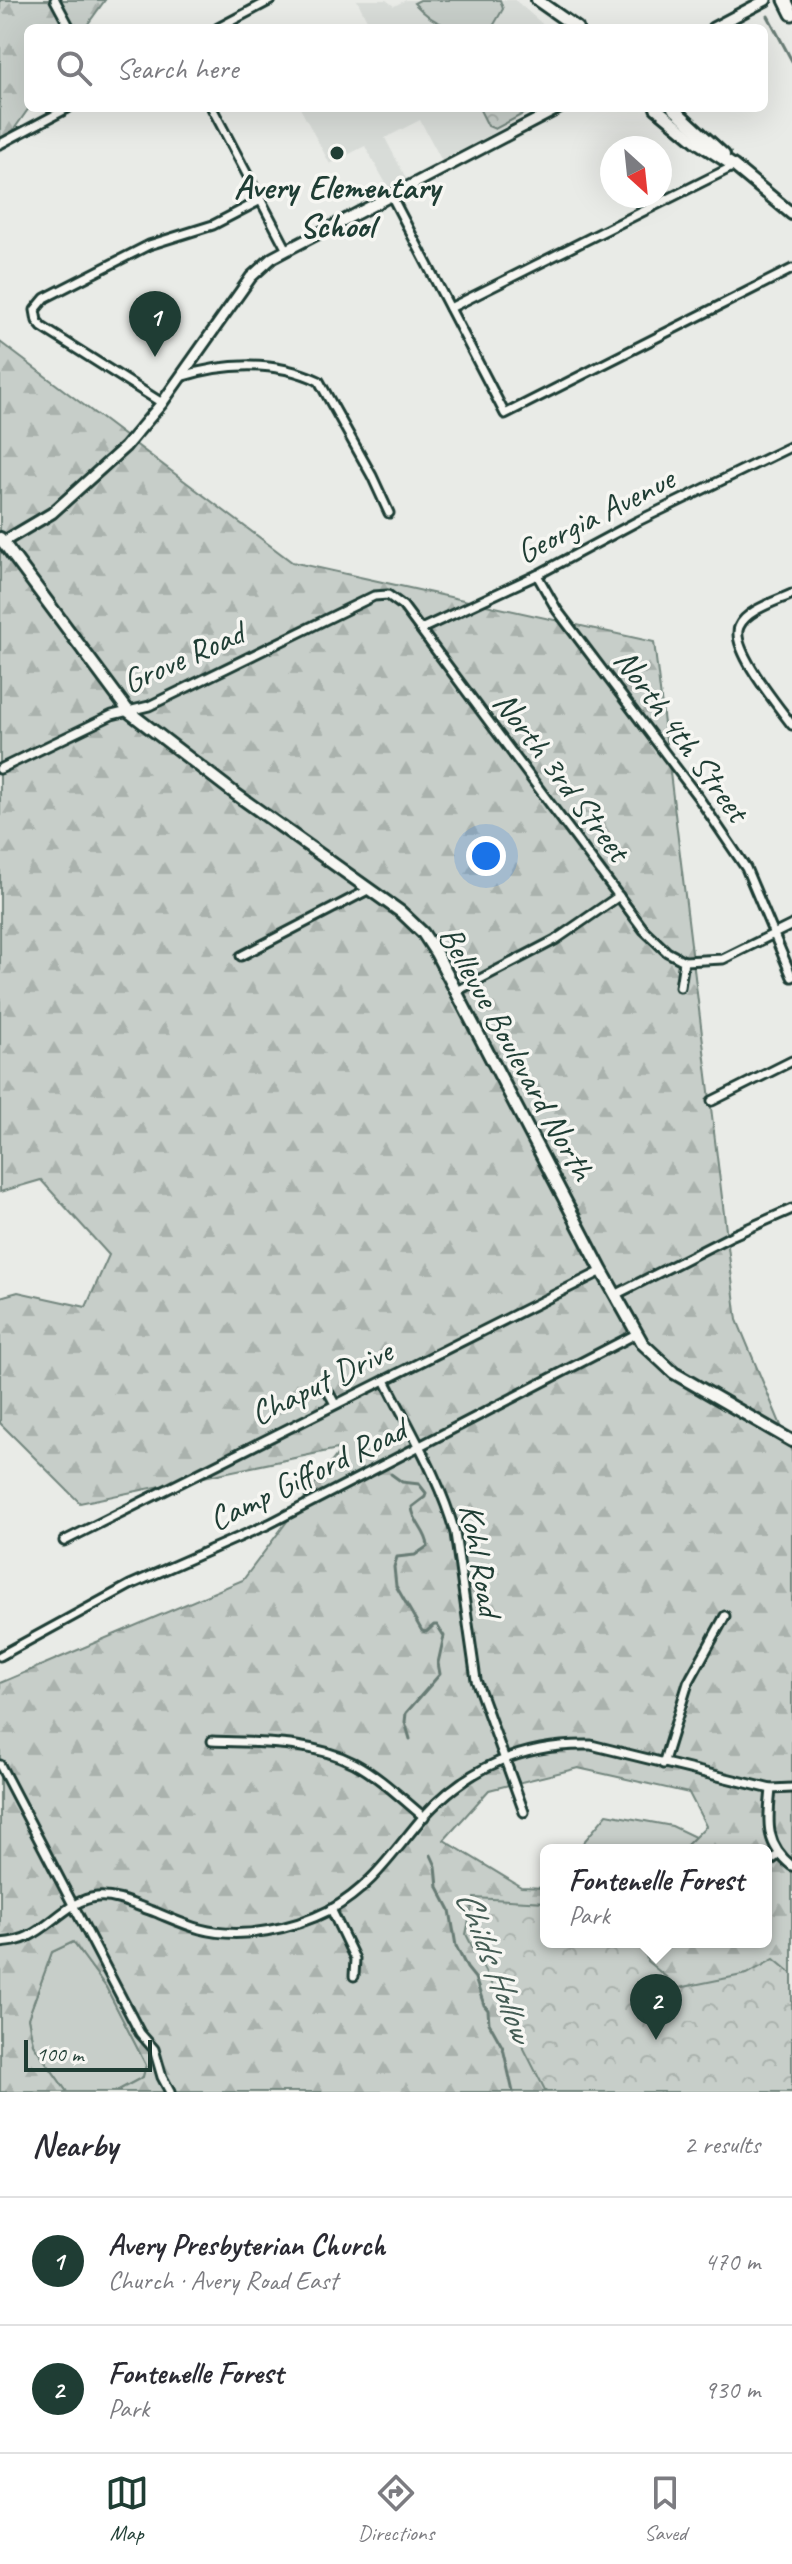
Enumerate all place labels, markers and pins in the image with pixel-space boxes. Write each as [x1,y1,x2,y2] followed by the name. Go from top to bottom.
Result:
[328,144,346,162] marker: Avery Elementary School
[234,165,443,247] place label: Avery Elementary School
[129,291,181,357] pin: 1
[630,1974,682,2040] pin: 2

